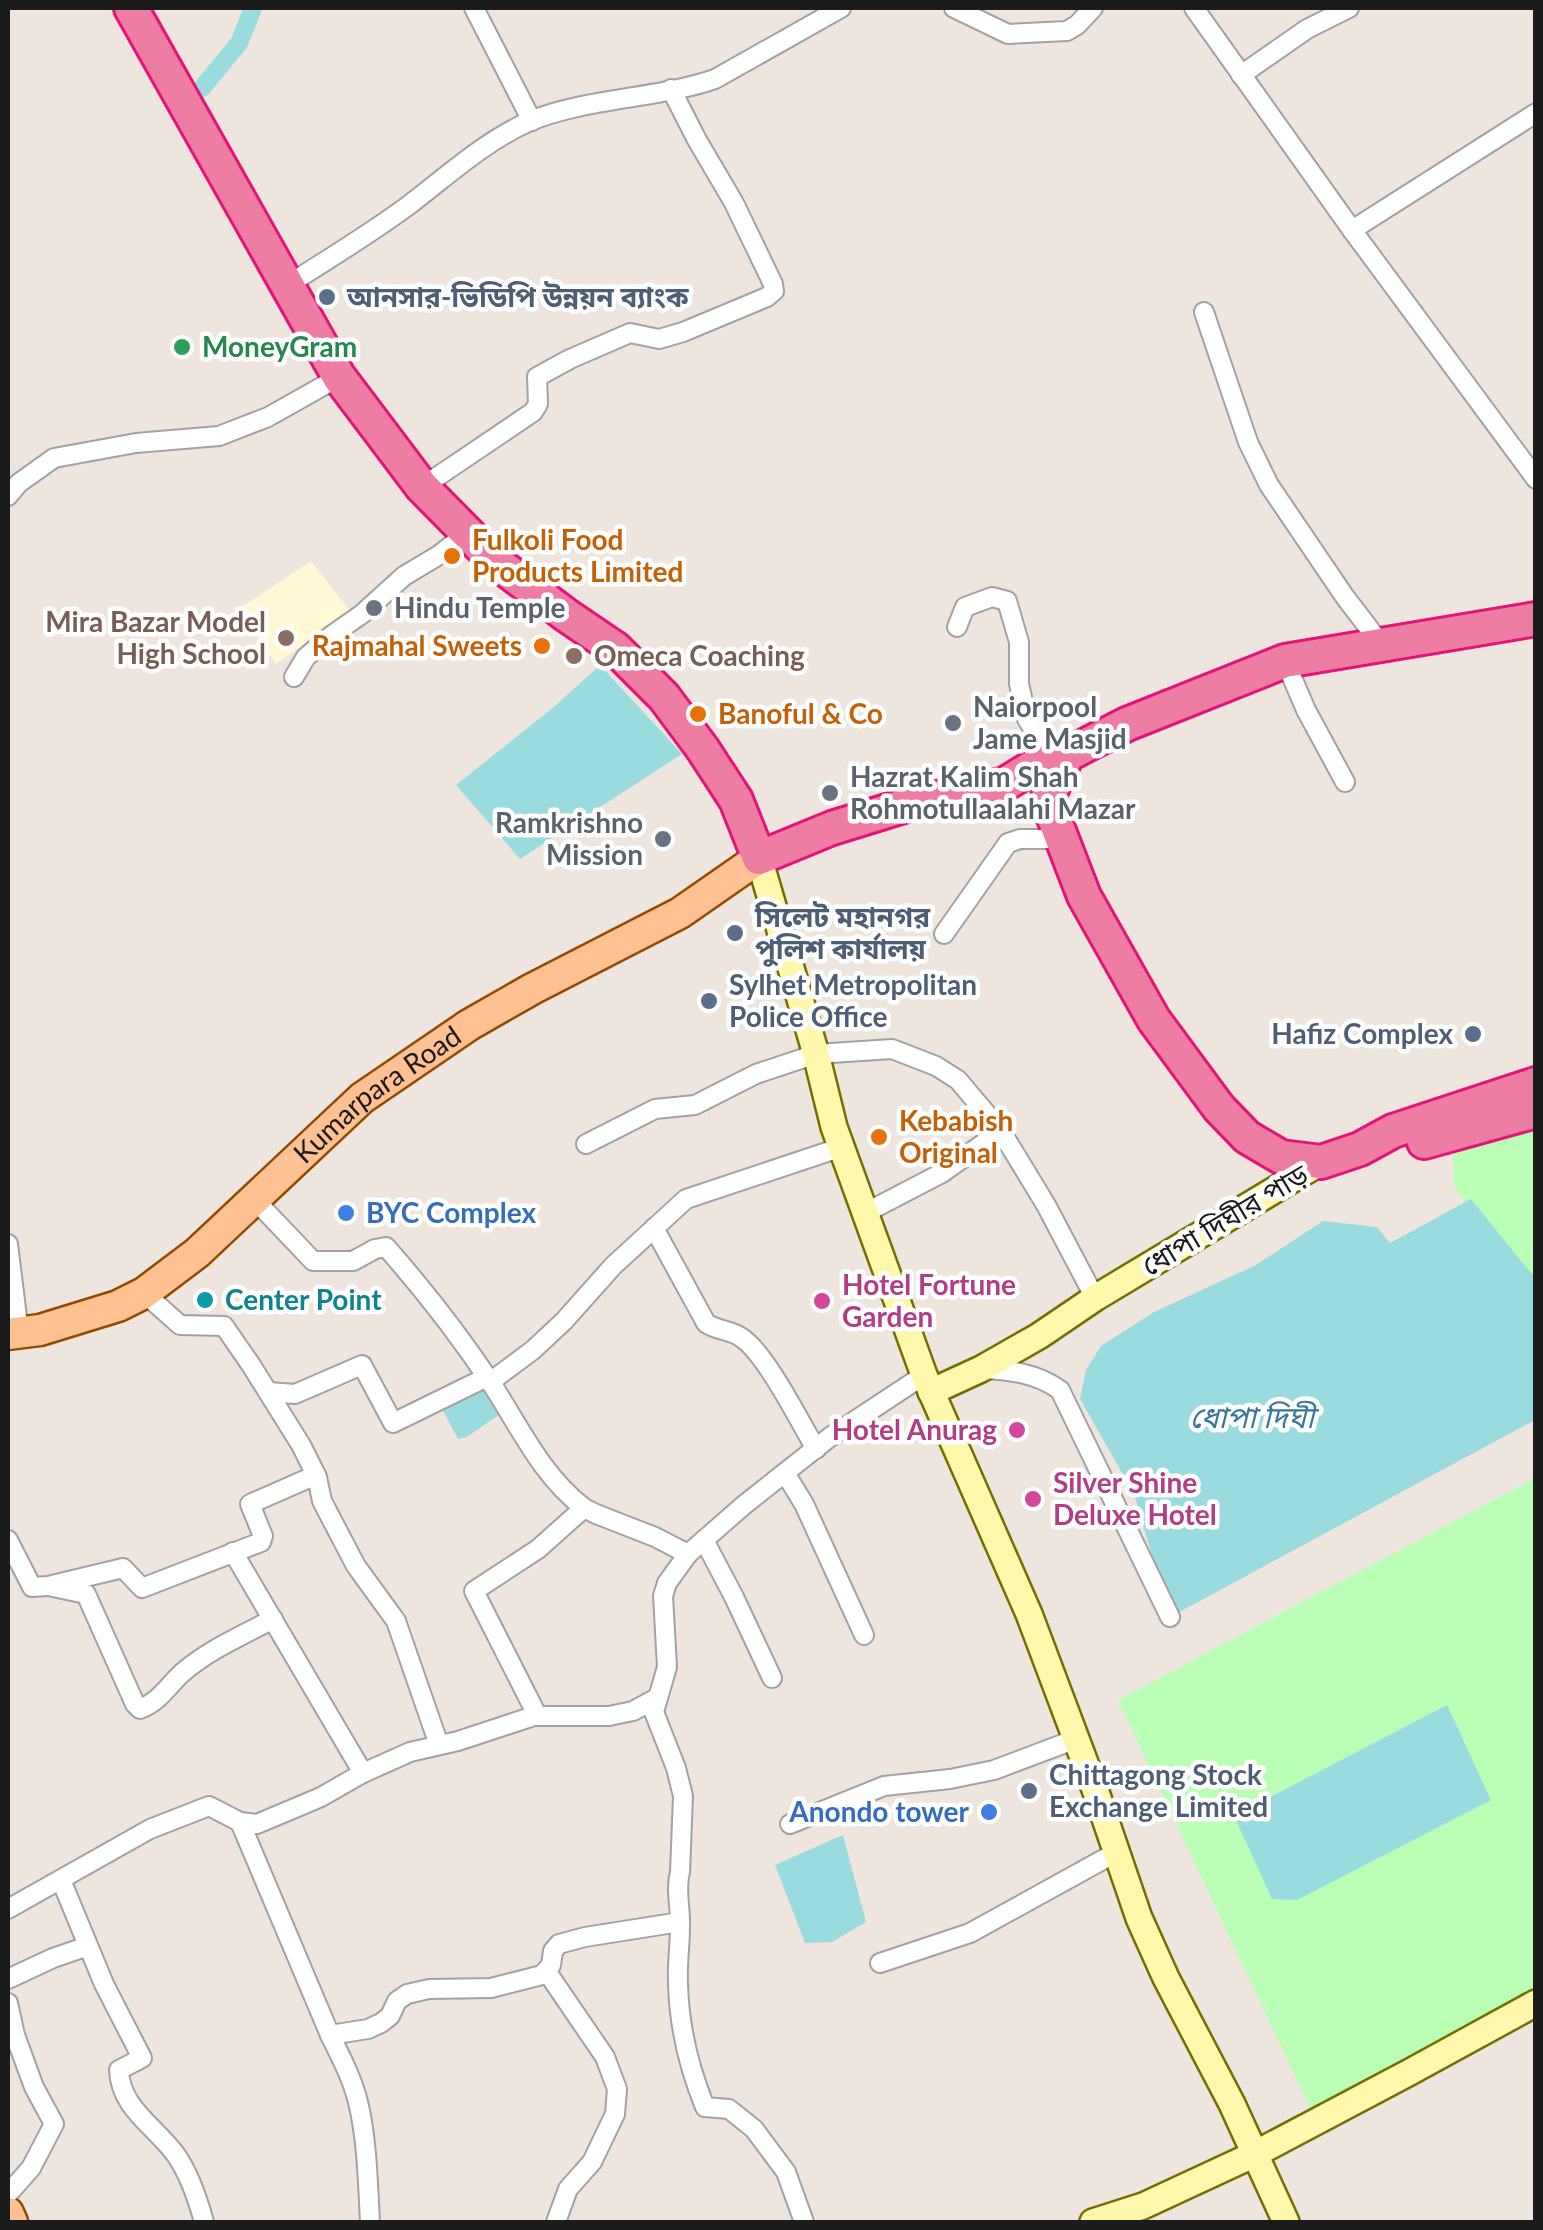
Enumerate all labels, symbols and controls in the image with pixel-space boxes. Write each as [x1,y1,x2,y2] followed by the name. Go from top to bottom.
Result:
[346,279,690,313] place label: আনসার-ভিডিপি উন্নয়ন ব্যাংক
[316,286,338,308] marker: আনসার-ভিডিপি উন্নয়ন ব্যাংক
[202,329,357,363] place label: MoneyGram
[171,336,193,358] marker: MoneyGram
[472,522,683,588] place label: Fulkoli Food Products Limited
[441,545,463,567] marker: Fulkoli Food Products Limited
[394,590,566,624] place label: Hindu Temple
[363,597,385,619] marker: Hindu Temple
[45,604,266,670] place label: Mira Bazar Model High School
[275,627,297,649] marker: Mira Bazar Model High School
[312,628,522,662] place label: Rajmahal Sweets
[531,635,553,657] marker: Rajmahal Sweets
[594,638,805,672] place label: Omeca Coaching
[563,645,585,667] marker: Omeca Coaching
[973,689,1127,755] place label: Naiorpool Jame Masjid
[718,696,883,730] place label: Banoful & Co
[687,703,709,725] marker: Banoful & Co
[942,712,964,734] marker: Naiorpool Jame Masjid
[850,759,1136,825] place label: Hazrat Kalim Shah Rohmotullaalahi Mazar
[819,782,841,804] marker: Hazrat Kalim Shah Rohmotullaalahi Mazar
[495,805,643,871] place label: Ramkrishno Mission
[652,828,674,850] marker: Ramkrishno Mission
[754,899,931,967] place label: সিলেট মহানগর পুলিশ কার্যালয়
[724,922,746,944] marker: সিলেট মহানগর পুলিশ কার্যালয়
[729,967,977,1033] place label: Sylhet Metropolitan Police Office
[698,990,720,1012] marker: Sylhet Metropolitan Police Office
[1271,1016,1453,1050] place label: Hafiz Complex
[286,1018,467,1170] street label: Kumarpara Road
[1462,1023,1484,1045] marker: Hafiz Complex
[899,1103,1013,1169] place label: Kebabish Original
[868,1126,890,1148] marker: Kebabish Original
[1135,1156,1315,1282] street label: ধোপা দিঘীর পাড়
[366,1195,536,1229] place label: BYC Complex
[335,1202,357,1224] marker: BYC Complex
[842,1267,1016,1333] place label: Hotel Fortune Garden
[225,1282,382,1316] place label: Center Point
[194,1289,216,1311] marker: Center Point
[811,1290,833,1312] marker: Hotel Fortune Garden
[1190,1398,1319,1434] water label: ধোপা দিঘী
[832,1412,997,1446] place label: Hotel Anurag
[1006,1419,1028,1441] marker: Hotel Anurag
[1053,1465,1217,1531] place label: Silver Shine Deluxe Hotel
[1022,1488,1044,1510] marker: Silver Shine Deluxe Hotel
[1049,1757,1268,1823] place label: Chittagong Stock Exchange Limited
[1018,1780,1040,1802] marker: Chittagong Stock Exchange Limited
[788,1794,970,1828] place label: Anondo tower
[978,1801,1000,1823] marker: Anondo tower

